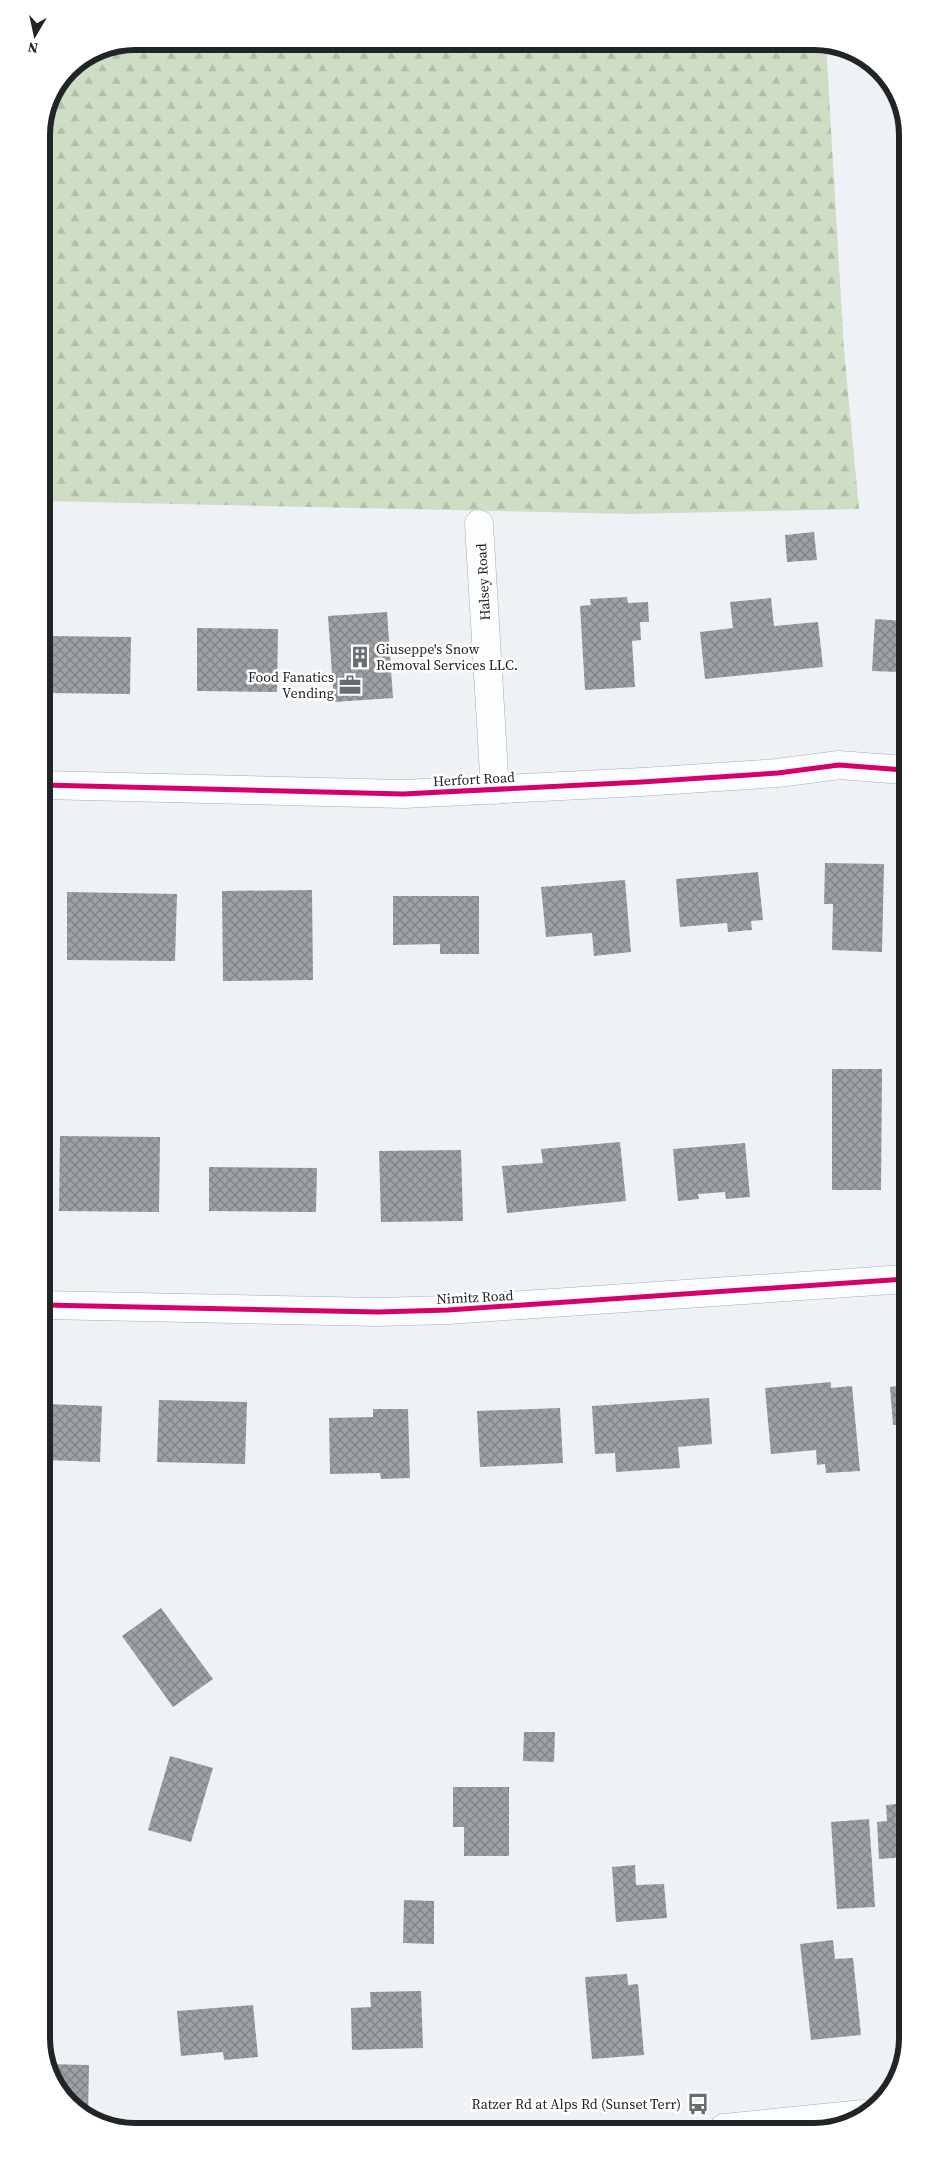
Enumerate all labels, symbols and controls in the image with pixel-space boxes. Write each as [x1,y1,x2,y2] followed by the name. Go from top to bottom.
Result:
[10,10,60,60] north arrow
[26,37,40,59] text: N
[471,543,495,621] street label: Halsey Road
[376,639,518,675] place label: Giuseppe's Snow Removal Services LLC.
[347,644,373,670] building icon: Giuseppe's Snow Removal Services LLC.
[248,667,334,703] place label: Food Fanatics Vending
[337,672,363,698] office icon: Food Fanatics Vending
[433,767,516,791] street label: Herfort Road
[436,1285,514,1309] street label: Nimitz Road
[685,2091,711,2117] bus stop icon: Ratzer Rd at Alps Rd (Sunset Terr)
[472,2094,681,2114] place label: Ratzer Rd at Alps Rd (Sunset Terr)

